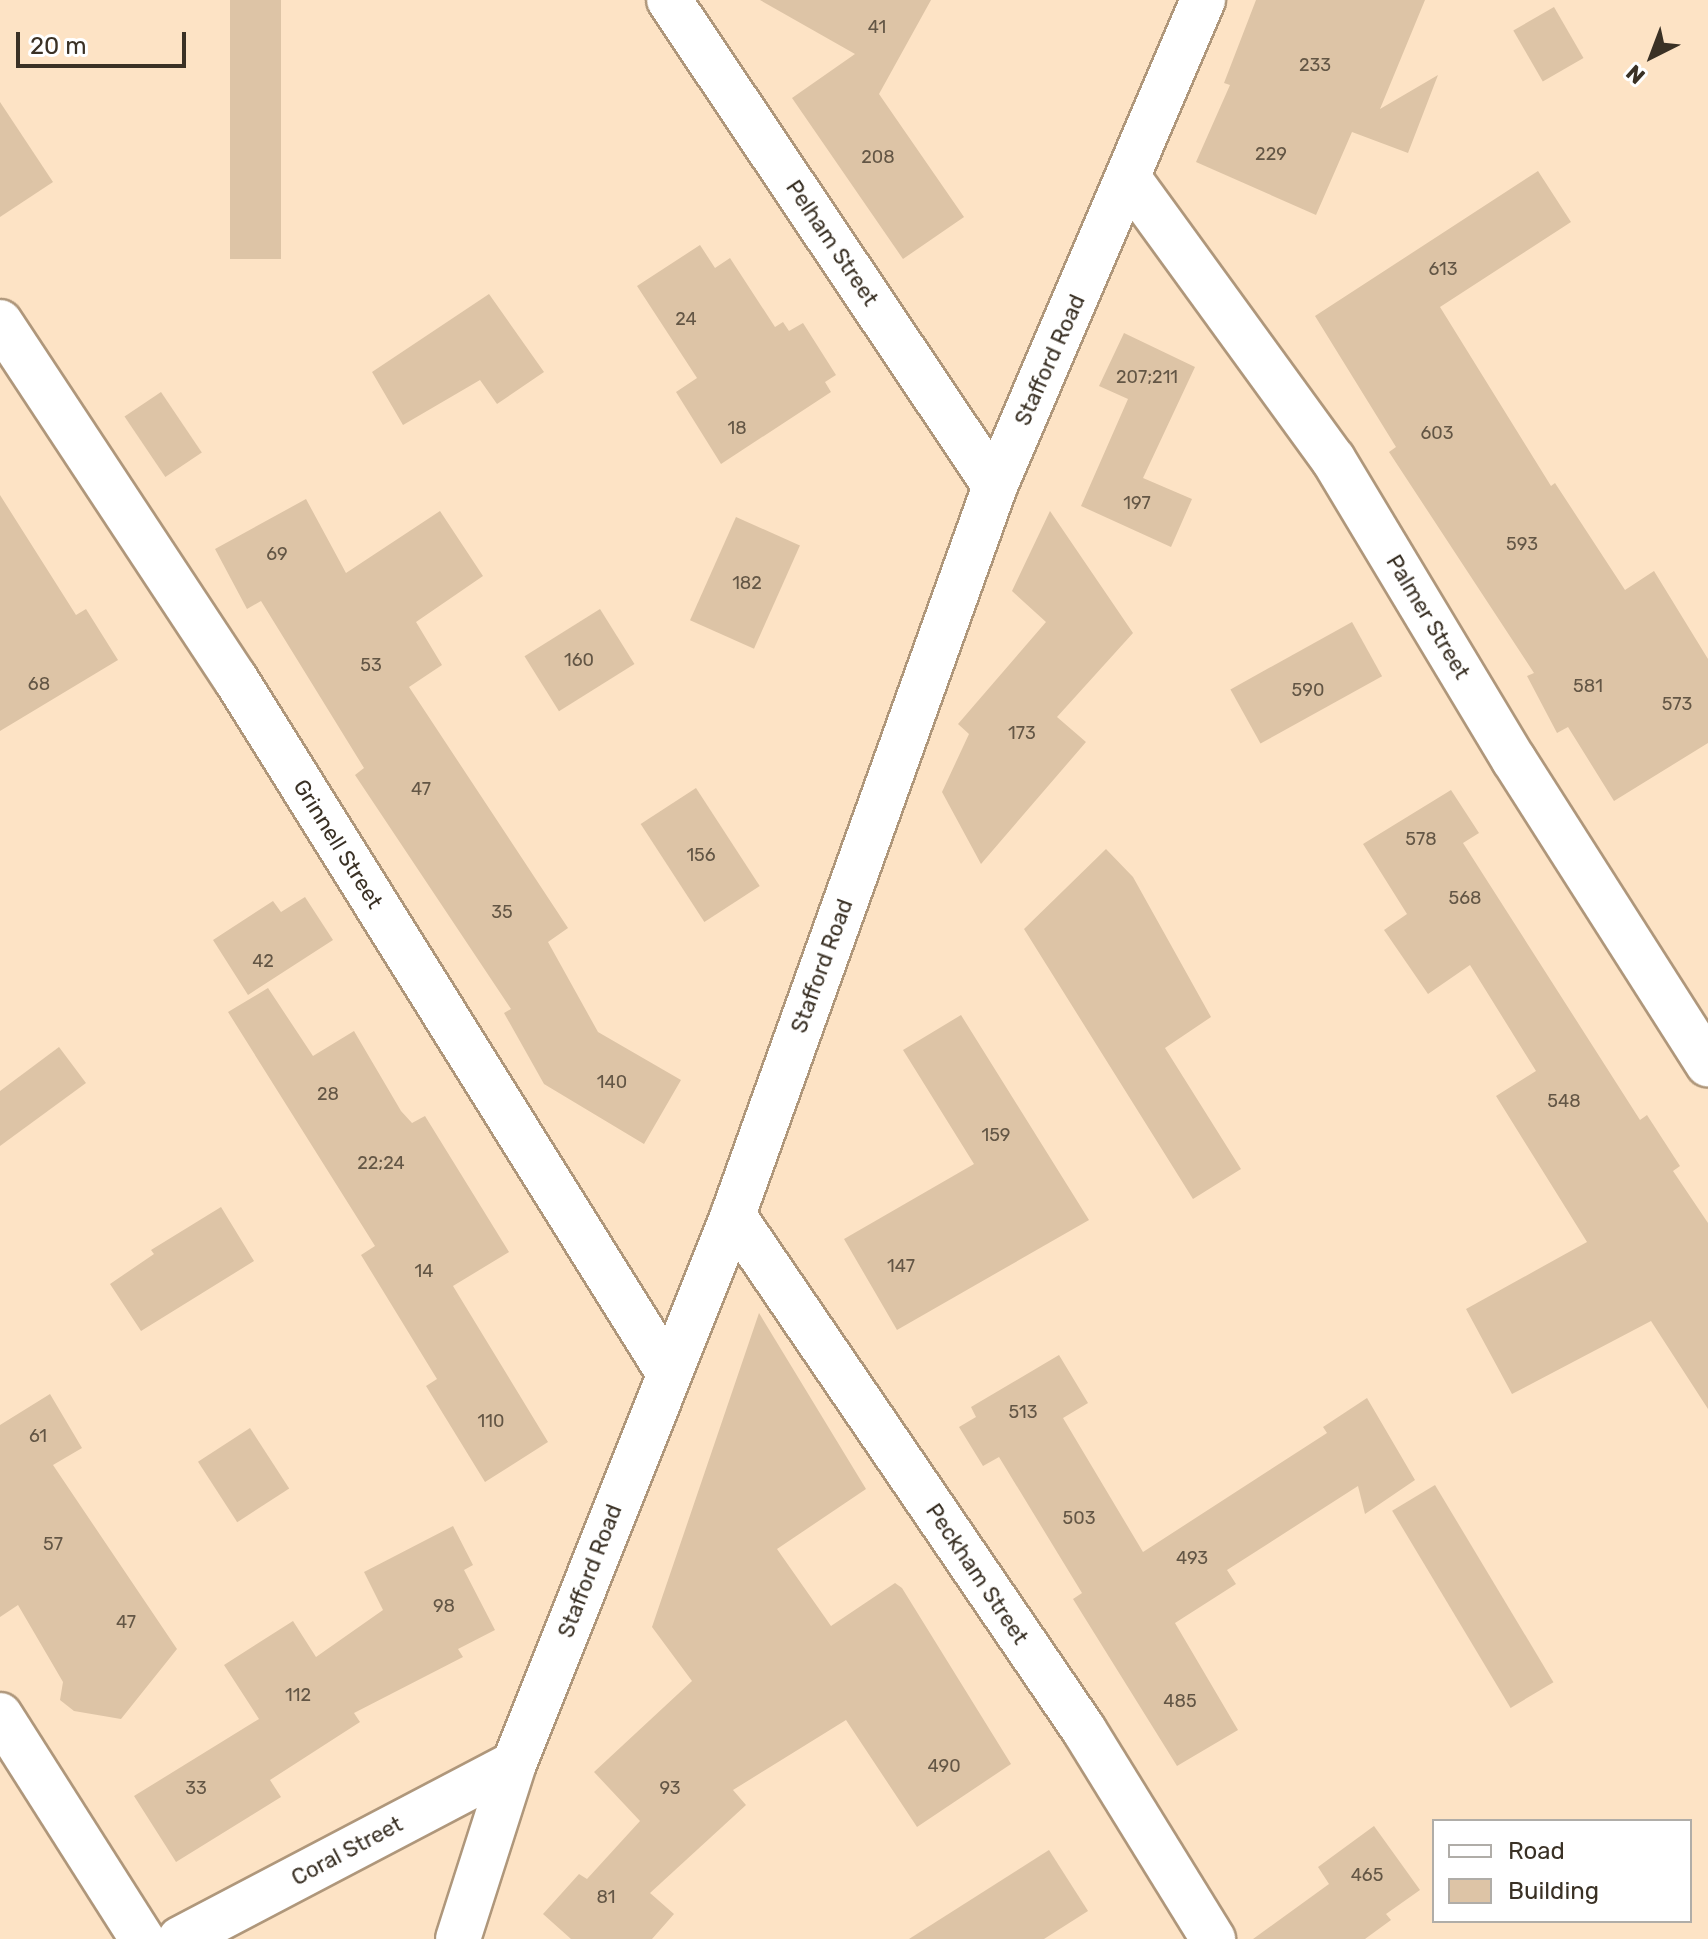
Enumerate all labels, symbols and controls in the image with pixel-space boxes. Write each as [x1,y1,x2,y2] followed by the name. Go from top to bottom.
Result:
[20,16,190,66] scale bar
[868,16,886,38] house number: 41
[1612,16,1692,96] north arrow
[30,32,87,60] text: 20 m
[1299,54,1331,76] house number: 233
[1621,59,1651,90] text: N
[1255,143,1287,165] house number: 229
[861,146,895,168] house number: 208
[780,175,884,311] street label: Pelham Street
[1429,258,1457,280] house number: 613
[1009,290,1091,430] street label: Stafford Road
[675,308,697,330] house number: 24
[1116,366,1178,388] house number: 207;211
[727,417,747,439] house number: 18
[1420,422,1454,444] house number: 603
[1123,492,1151,514] house number: 197
[1506,533,1538,555] house number: 593
[266,543,288,565] house number: 69
[1380,550,1476,684] street label: Palmer Street
[732,572,762,594] house number: 182
[564,649,594,671] house number: 160
[360,654,382,676] house number: 53
[28,673,50,695] house number: 68
[1573,675,1603,697] house number: 581
[1292,679,1324,701] house number: 590
[1662,693,1692,715] house number: 573
[1008,722,1036,744] house number: 173
[288,775,388,913] street label: Grinnell Street
[411,778,431,800] house number: 47
[1405,828,1437,850] house number: 578
[686,844,716,866] house number: 156
[1449,887,1481,909] house number: 568
[786,895,858,1037] street label: Stafford Road
[491,901,513,923] house number: 35
[252,950,274,972] house number: 42
[597,1071,627,1093] house number: 140
[317,1083,339,1105] house number: 28
[1547,1090,1581,1112] house number: 548
[981,1124,1011,1146] house number: 159
[357,1152,405,1174] house number: 22;24
[887,1255,915,1277] house number: 147
[415,1260,433,1282] house number: 14
[1009,1401,1037,1423] house number: 513
[478,1410,504,1432] house number: 110
[29,1425,47,1447] house number: 61
[920,1499,1034,1649] street label: Peckham Street
[552,1501,628,1641] street label: Stafford Road
[1063,1507,1095,1529] house number: 503
[43,1533,63,1555] house number: 57
[1176,1547,1208,1569] house number: 493
[433,1595,455,1617] house number: 98
[116,1611,136,1633] house number: 47
[285,1684,311,1706] house number: 112
[1163,1690,1197,1712] house number: 485
[927,1755,961,1777] house number: 490
[185,1777,207,1799] house number: 33
[659,1777,681,1799] house number: 93
[287,1811,407,1891] street label: Coral Street
[1432,1819,1692,1923] legend
[1508,1837,1565,1865] text: Road
[1351,1864,1383,1886] house number: 465
[1508,1877,1599,1905] text: Building
[596,1886,616,1908] house number: 81

